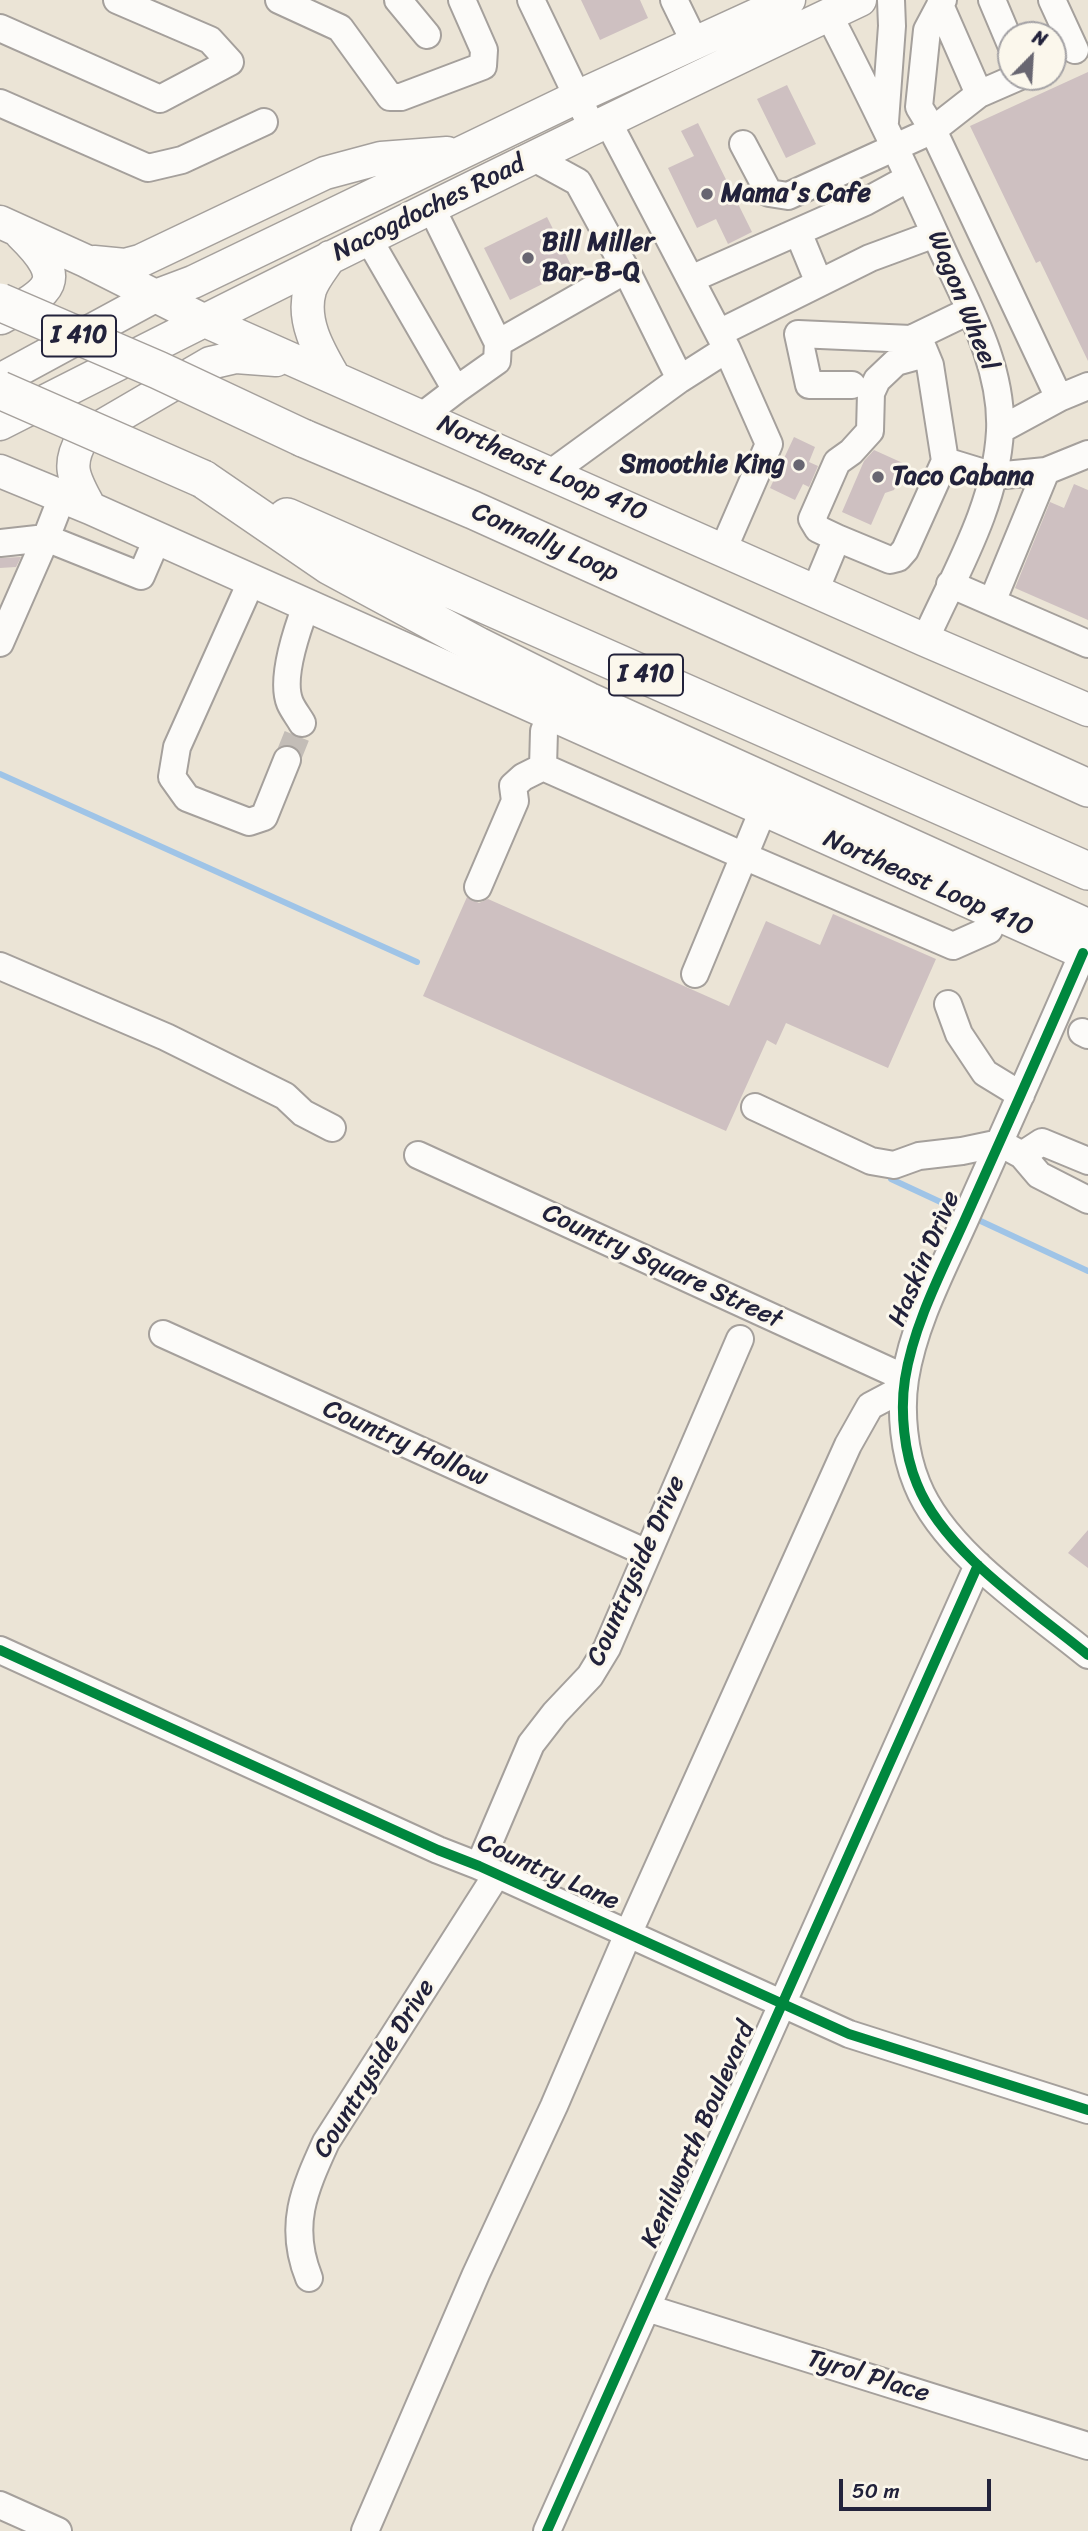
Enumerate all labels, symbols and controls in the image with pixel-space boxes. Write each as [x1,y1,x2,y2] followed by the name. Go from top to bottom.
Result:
[1027,20,1053,56] text: N
[997,21,1067,91] north arrow
[328,149,530,269] street label: Nacogdoches Road
[721,178,871,210] place label: Mama's Cafe
[699,186,715,202] marker: Mama's Cafe
[542,227,654,288] place label: Bill Miller Bar-B-Q
[920,227,1004,375] street label: Wagon Wheel
[520,250,536,266] marker: Bill Miller Bar-B-Q
[42,316,116,356] road number: I 410
[432,409,652,529] street label: Northeast Loop 410
[620,449,785,481] place label: Smoothie King
[791,457,807,473] marker: Smoothie King
[892,461,1034,493] place label: Taco Cabana
[870,469,886,485] marker: Taco Cabana
[467,497,623,589] street label: Connally Loop
[609,654,683,696] road number: I 410
[818,824,1038,944] street label: Northeast Loop 410
[882,1187,968,1331] street label: Haskin Drive
[537,1198,787,1336] street label: Country Square Street
[318,1394,492,1494] street label: Country Hollow
[581,1471,693,1671] street label: Countryside Drive
[472,1828,624,1918] street label: Country Lane
[308,1974,442,2164] street label: Countryside Drive
[635,2017,763,2253] street label: Kenilworth Boulevard
[803,2344,933,2410] street label: Tyrol Place
[843,2464,995,2508] scale bar
[852,2472,900,2510] text: 50 m

